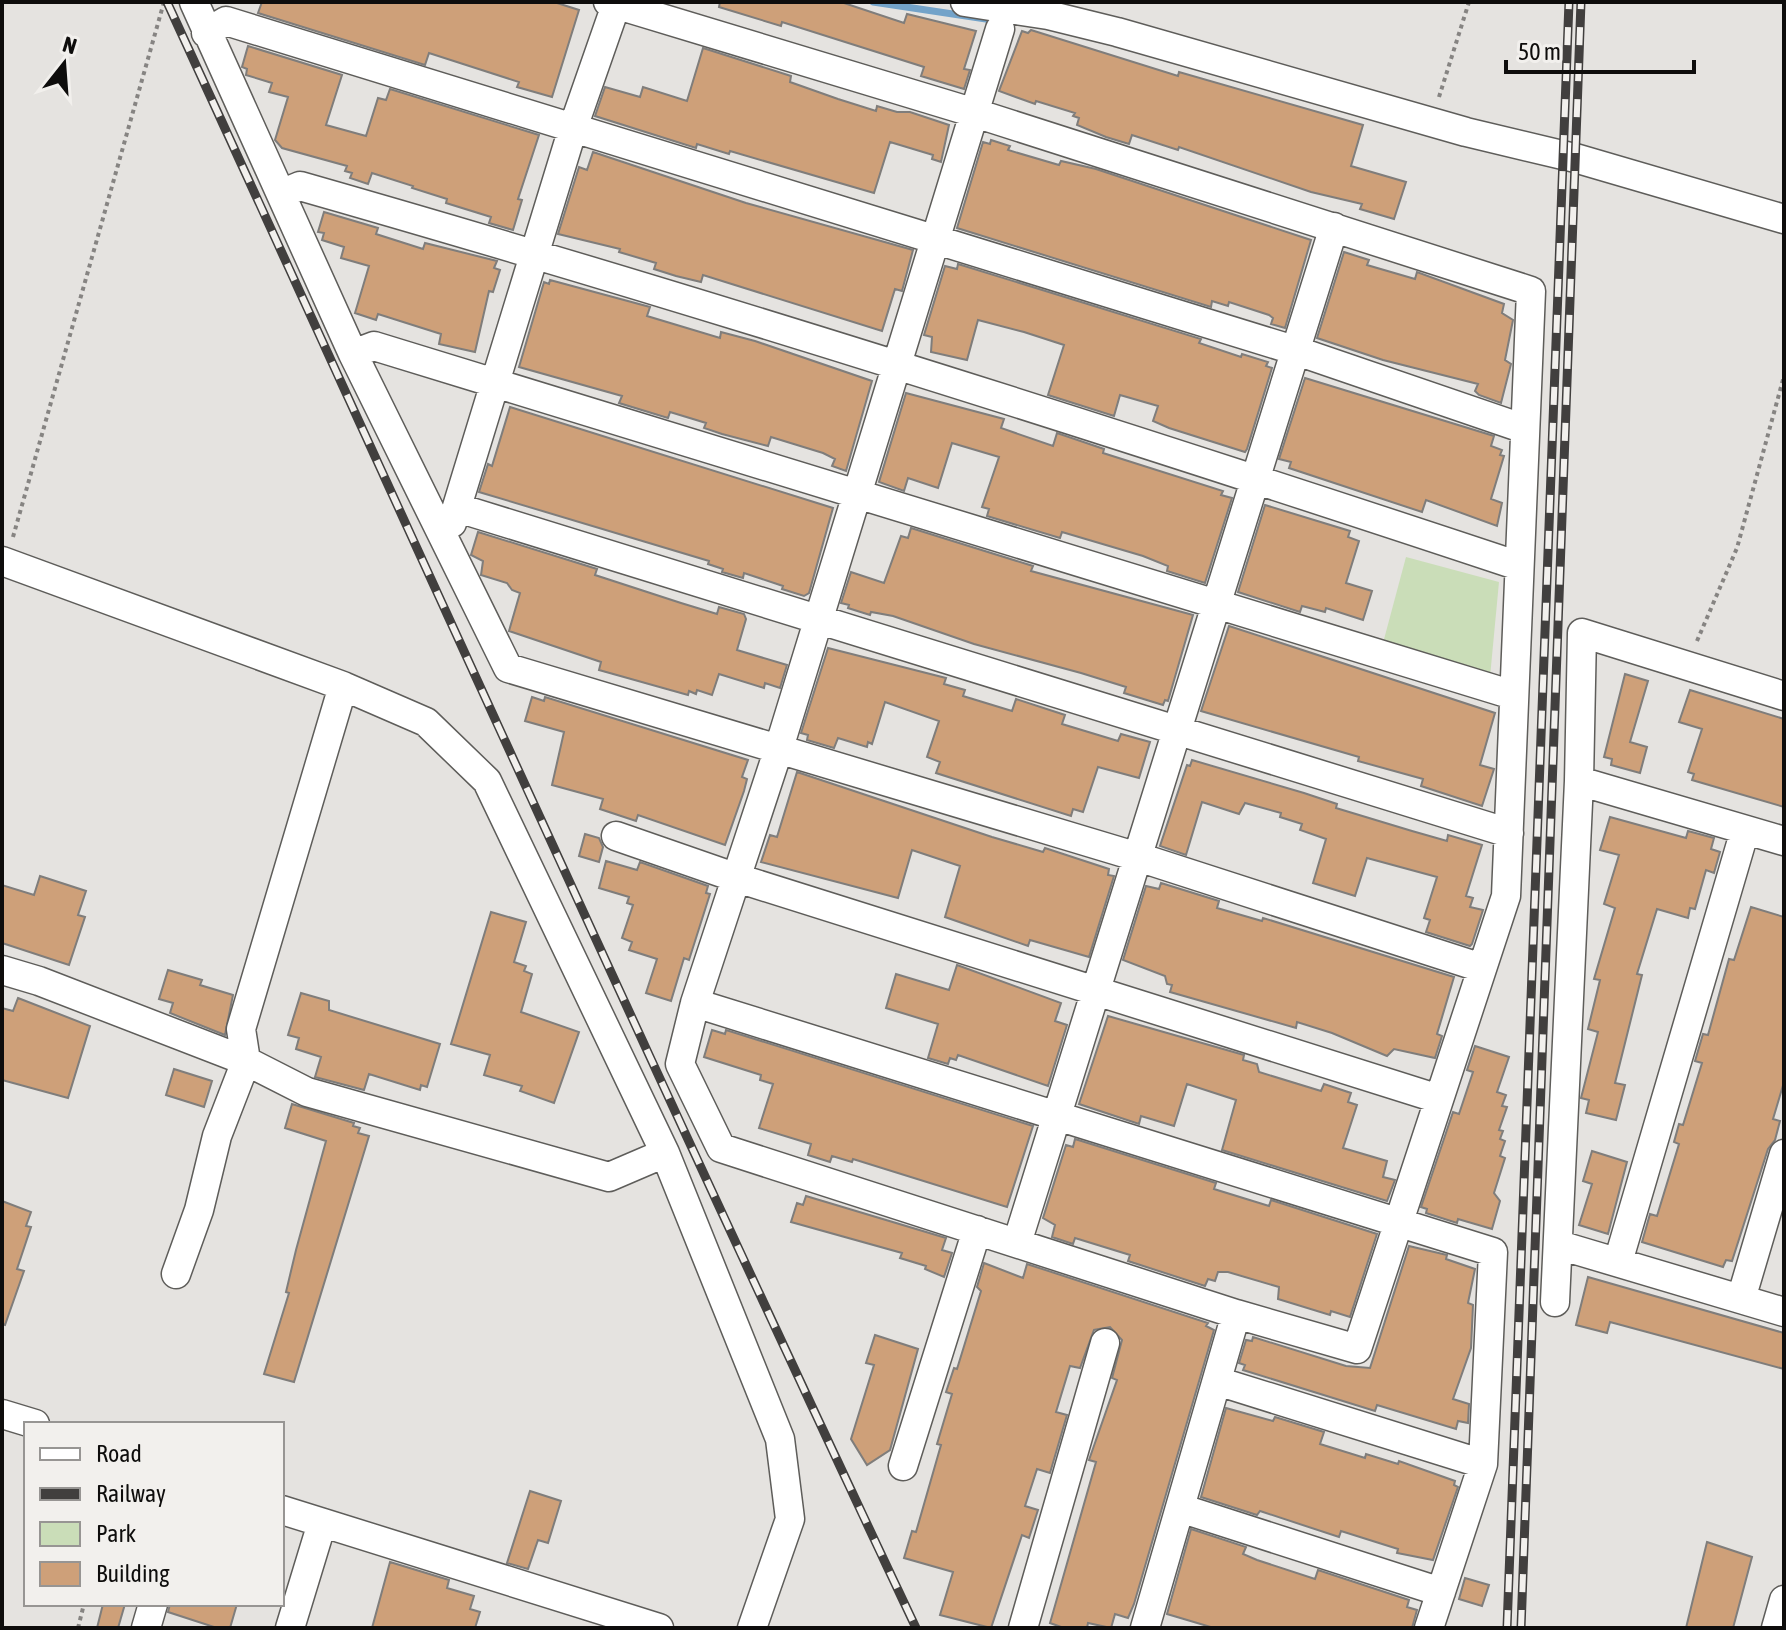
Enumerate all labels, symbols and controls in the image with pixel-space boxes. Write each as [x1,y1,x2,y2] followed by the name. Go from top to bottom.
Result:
[24,24,104,104] north arrow
[1506,24,1694,74] scale bar
[60,31,80,59] text: N
[1518,38,1561,65] text: 50 m
[24,1422,284,1606] legend
[96,1440,142,1467] text: Road
[96,1480,166,1507] text: Railway
[96,1520,137,1547] text: Park
[96,1560,170,1587] text: Building

